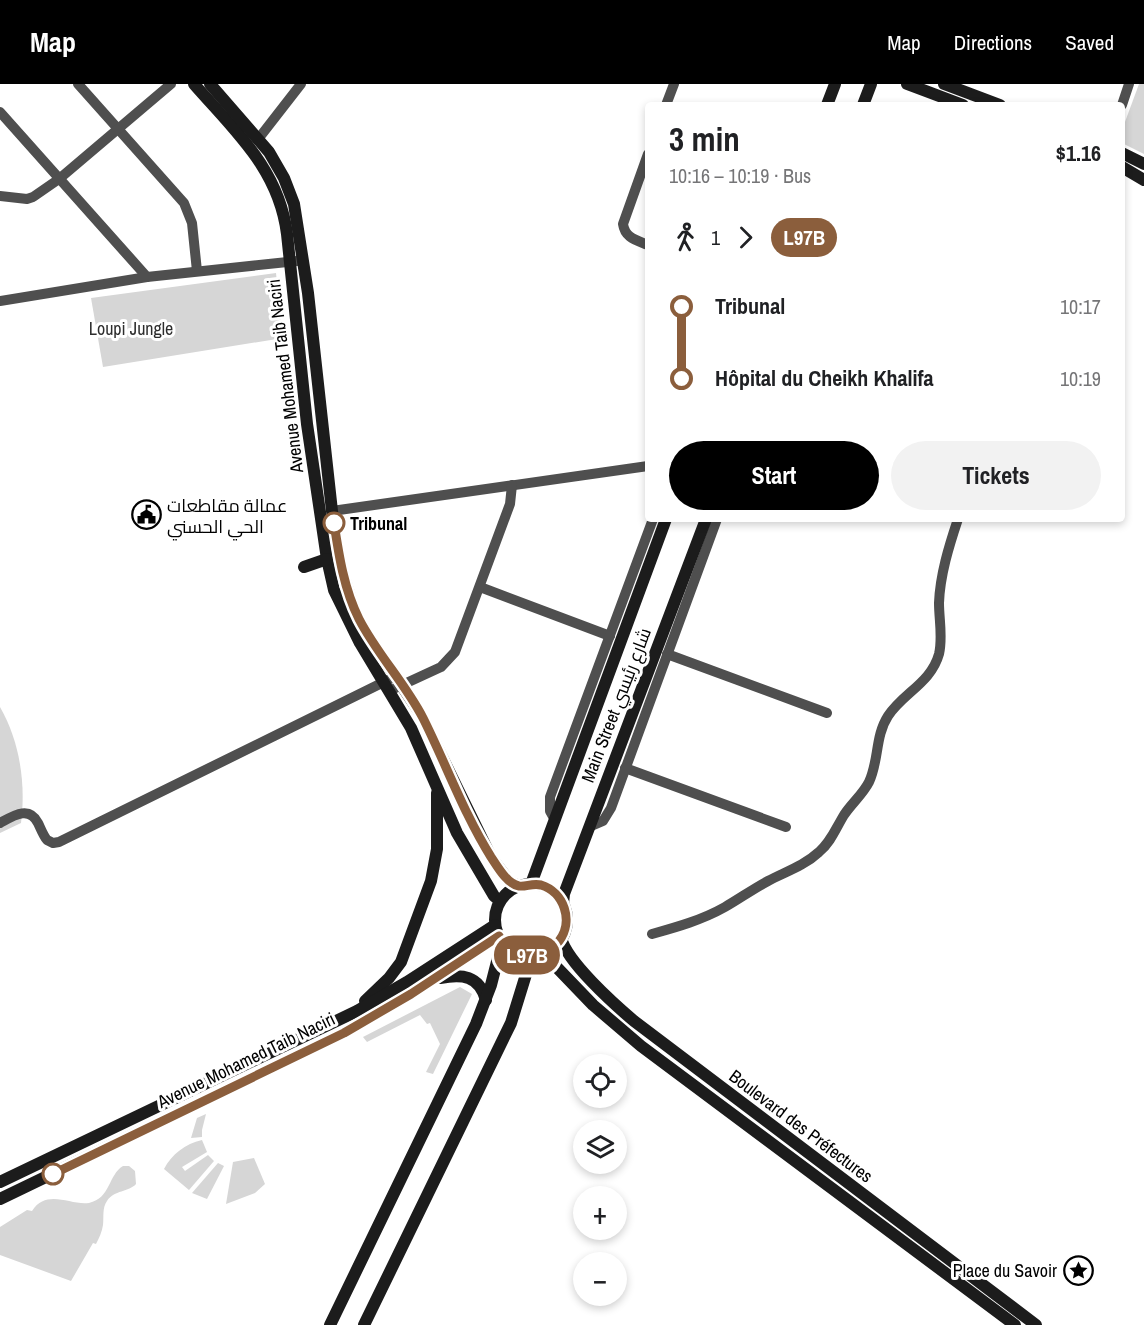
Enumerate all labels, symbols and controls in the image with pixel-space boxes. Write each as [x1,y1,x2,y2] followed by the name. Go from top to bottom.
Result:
[30,23,76,61] text: Map
[887,28,921,57] text: Map
[954,28,1032,57] text: Directions
[1065,28,1114,57] text: Saved
[669,117,740,161] text: 3 min
[1056,138,1101,168] text: $1.16
[669,162,811,189] text: 10:16 – 10:19 · Bus
[669,221,702,254] icon: walk
[729,221,762,254] icon: forward
[783,223,825,252] text: L97B
[711,224,720,251] text: 1
[261,278,309,475] street label: Avenue Mohamed Taib Naciri
[715,291,785,321] text: Tribunal
[1060,293,1101,320] text: 10:17
[89,316,173,341] park label: Loupi Jungle
[715,363,934,393] text: Hôpital du Cheikh Khalifa
[1060,365,1101,392] text: 10:19
[669,441,879,510] button: Start
[891,441,1101,510] button: Tickets
[167,493,287,541] place label: عمالة مقاطعات الحي الحسني
[130,499,162,531] public building icon: عمالة مقاطعات الحي الحسني
[350,511,407,536] place label: Tribunal
[323,512,345,534] marker: Tribunal
[575,624,658,786] street label: Main Street شارع رئيسي
[485,936,569,974] line badge: L97B
[506,941,548,970] text: L97B
[152,1006,339,1114] street label: Avenue Mohamed Taib Naciri
[573,1054,627,1306] map controls
[573,1054,627,1108] button: locate
[724,1064,878,1188] street label: Boulevard des Préfectures
[573,1120,627,1174] button: layers
[42,1163,64,1185] unlabelled marker
[573,1186,627,1240] button: +
[573,1252,627,1306] button: −
[1062,1254,1094,1286] place icon: Place du Savoir
[953,1258,1057,1283] place label: Place du Savoir

